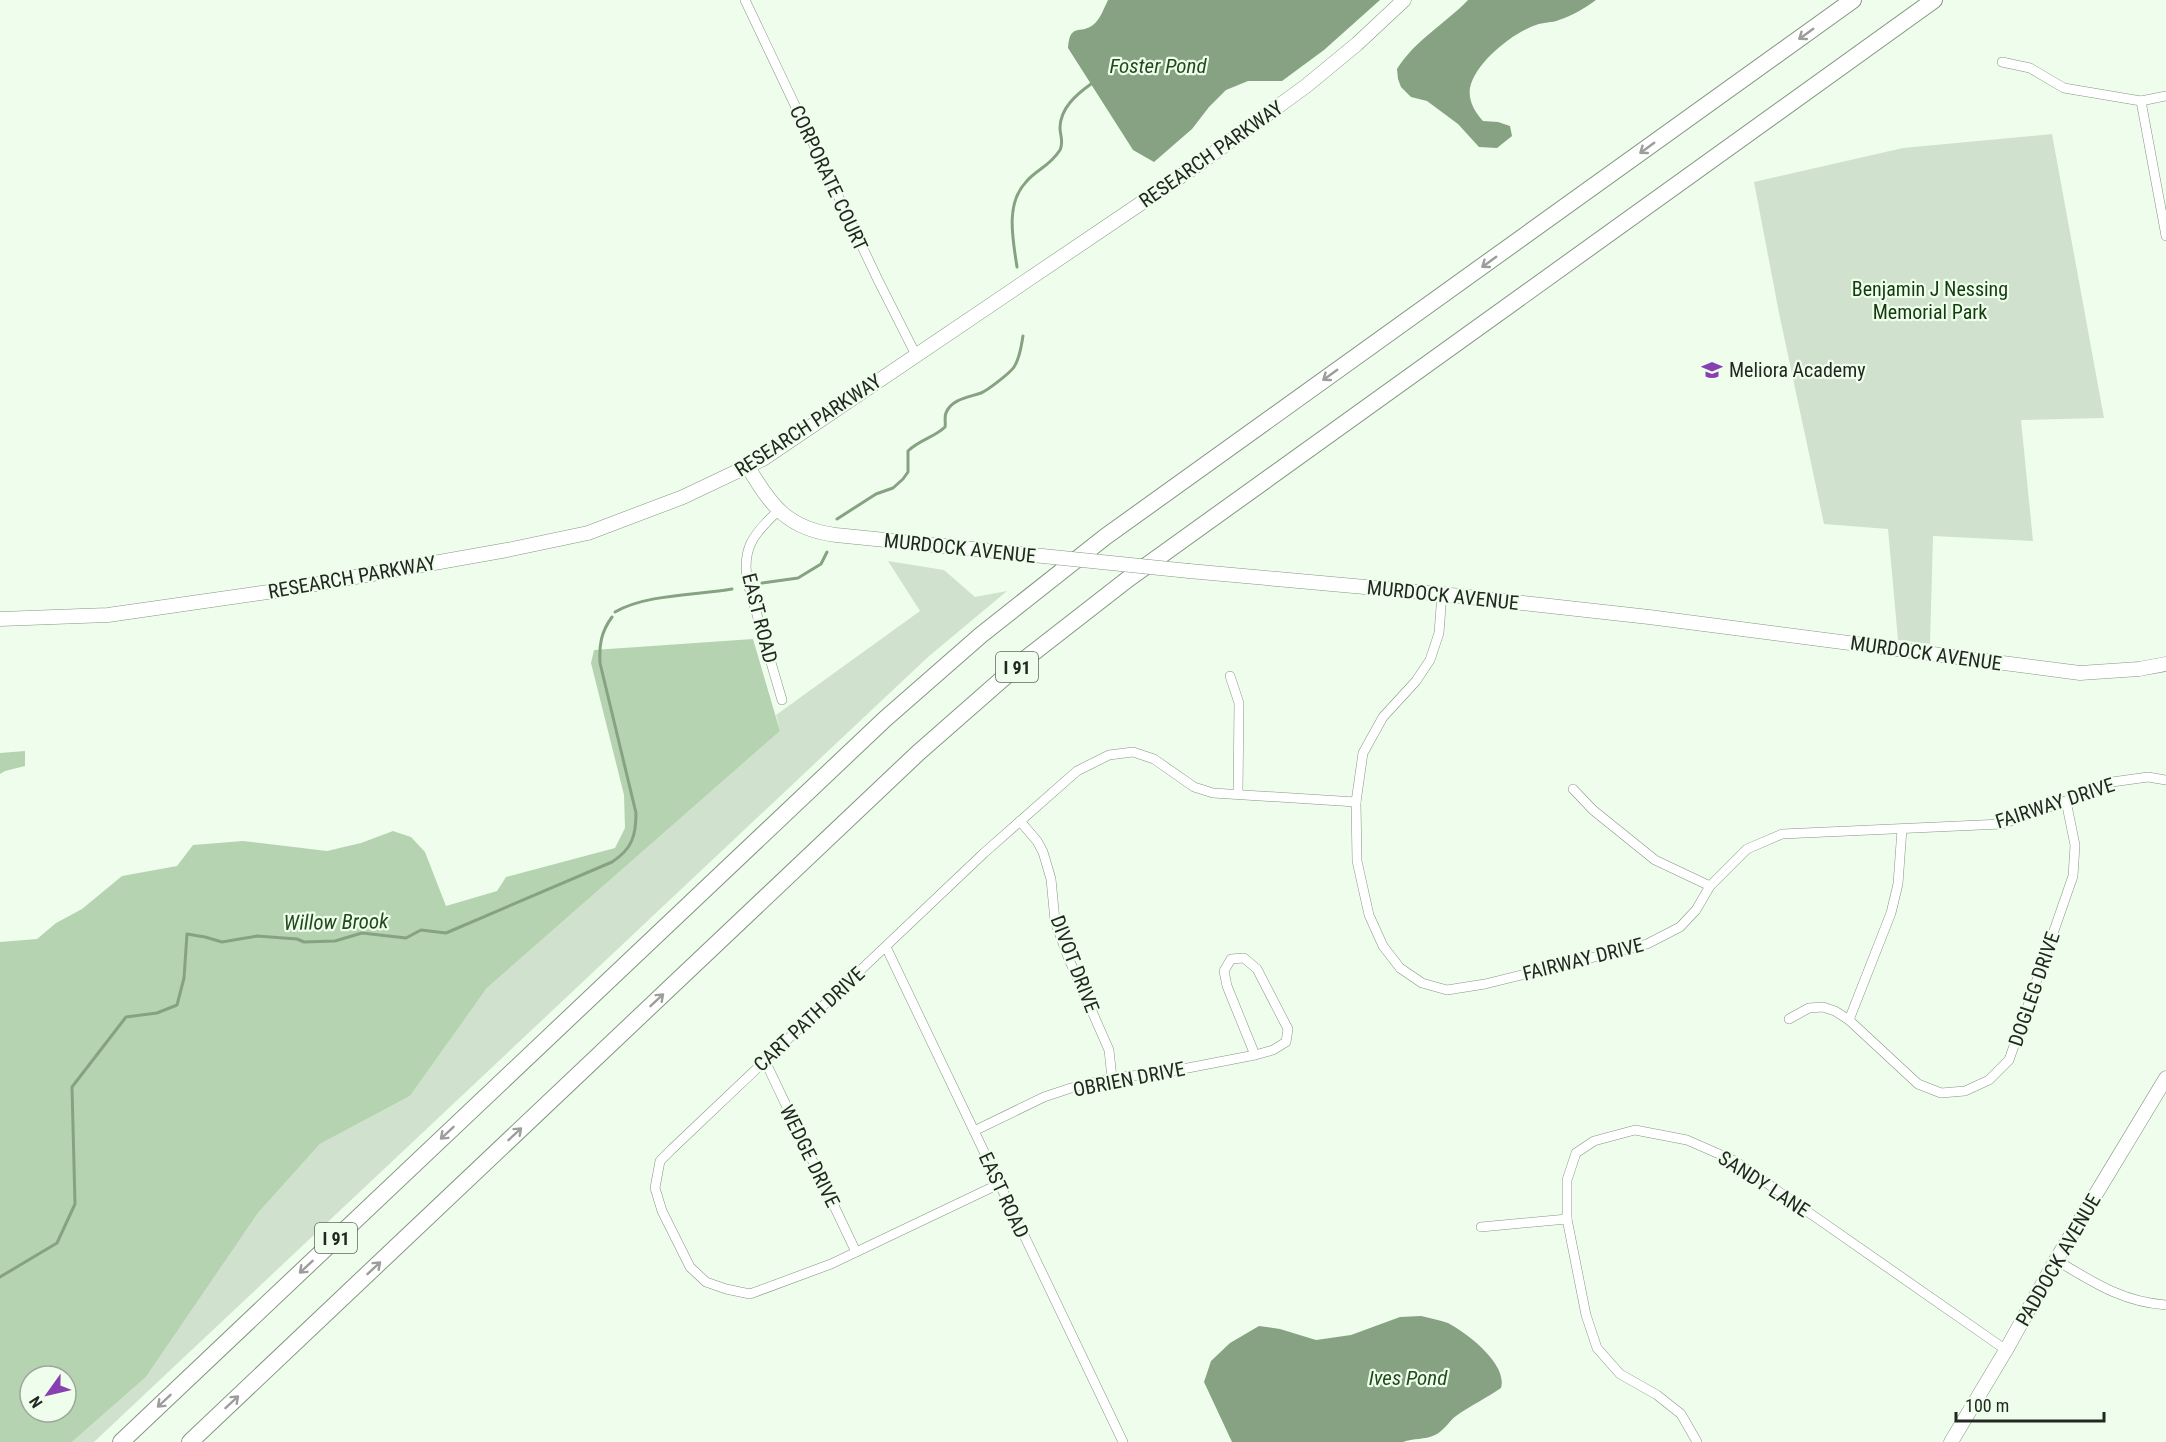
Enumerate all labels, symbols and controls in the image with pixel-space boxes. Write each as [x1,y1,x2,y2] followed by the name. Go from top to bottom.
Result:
[1798,28,1814,40] one-way arrow
[1109,54,1207,78] water label: Foster Pond
[1134,95,1288,213] street label: RESEARCH PARKWAY
[785,101,873,255] street label: CORPORATE COURT
[1640,142,1656,154] one-way arrow
[1481,255,1497,268] one-way arrow
[1852,277,2008,324] park label: Benjamin J Nessing Memorial Park
[1700,358,1724,382] school or university icon: Meliora Academy
[1729,358,1866,382] place label: Meliora Academy
[730,368,886,481] street label: RESEARCH PARKWAY
[1323,369,1339,381] one-way arrow
[883,528,1037,568] street label: MURDOCK AVENUE
[266,550,438,604] street label: RESEARCH PARKWAY
[737,571,783,665] street label: EAST ROAD
[1366,575,1520,615] street label: MURDOCK AVENUE
[1849,630,2003,676] street label: MURDOCK AVENUE
[996,652,1038,682] road number: I 91
[1992,772,2118,834] street label: FAIRWAY DRIVE
[284,909,389,935] water label: Willow Brook
[1046,912,1105,1016] street label: DIVOT DRIVE
[2003,929,2065,1049] street label: DOGLEG DRIVE
[1520,932,1646,986] street label: FAIRWAY DRIVE
[749,961,869,1077] street label: CART PATH DRIVE
[649,993,664,1007] one-way arrow
[1071,1056,1187,1102] street label: OBRIEN DRIVE
[775,1101,845,1211] street label: WEDGE DRIVE
[440,1126,455,1140] one-way arrow
[508,1127,523,1141] one-way arrow
[1714,1146,1814,1222] street label: SANDY LANE
[974,1148,1034,1242] street label: EAST ROAD
[2011,1190,2106,1330] street label: PADDOCK AVENUE
[315,1223,357,1253] road number: I 91
[298,1260,313,1274] one-way arrow
[366,1261,381,1275] one-way arrow
[18,1364,78,1424] north arrow
[1369,1366,1448,1390] water label: Ives Pond
[1956,1385,2104,1423] scale bar
[25,1393,47,1411] text: N
[157,1394,172,1408] one-way arrow
[224,1395,239,1409] one-way arrow
[1965,1395,2009,1416] text: 100 m

